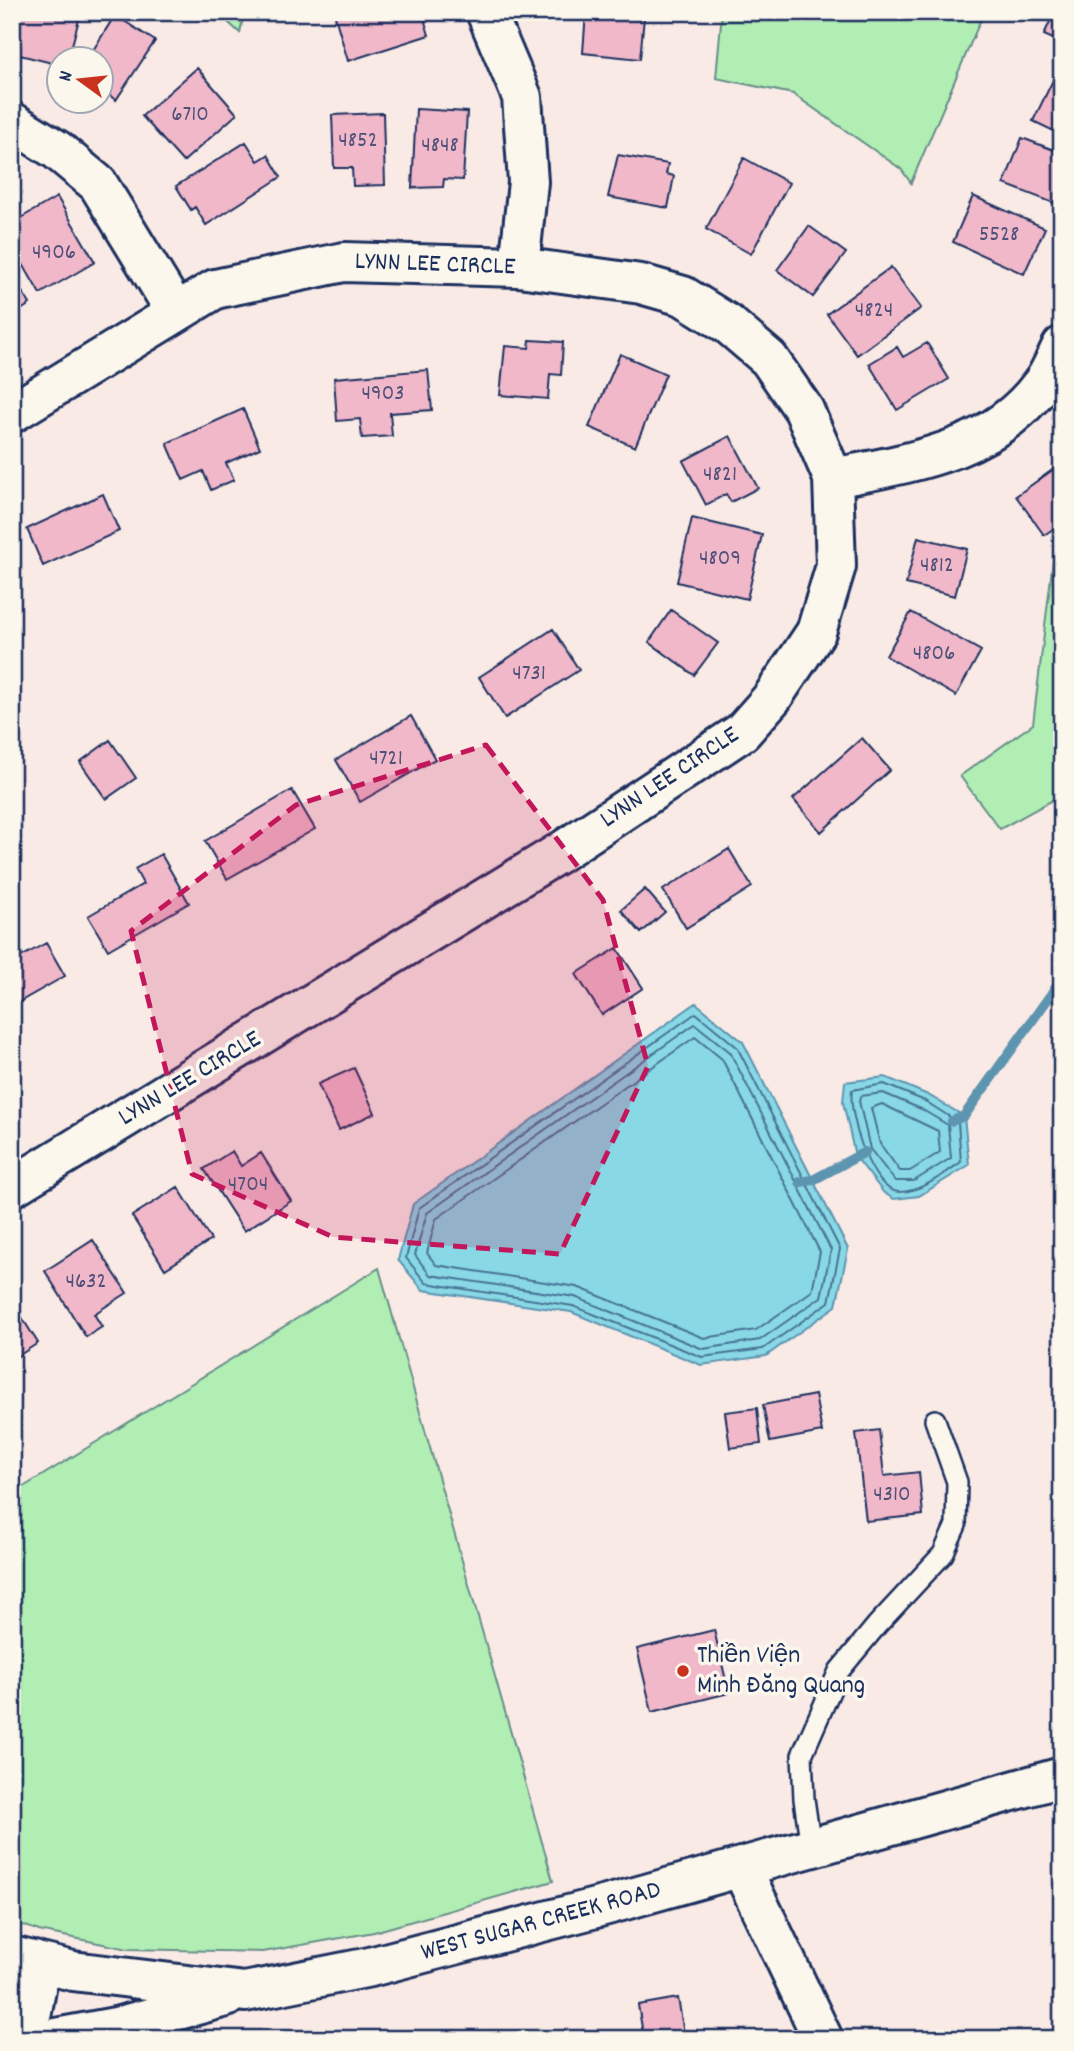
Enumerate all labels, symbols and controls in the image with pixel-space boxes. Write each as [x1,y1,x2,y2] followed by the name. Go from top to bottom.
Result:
[46,46,116,116] north arrow
[53,68,81,85] text: N
[171,99,209,132] house number: 6710
[338,125,378,158] house number: 4852
[421,130,459,163] house number: 4848
[979,219,1019,252] house number: 5528
[32,237,76,270] house number: 4906
[354,244,516,286] street label: LYNN LEE CIRCLE
[855,295,893,328] house number: 4824
[362,378,404,411] house number: 4903
[703,459,737,492] house number: 4821
[699,543,741,576] house number: 4809
[920,550,954,583] house number: 4812
[913,638,955,671] house number: 4806
[512,658,546,691] house number: 4731
[593,718,747,838] street label: LYNN LEE CIRCLE
[369,743,403,776] house number: 4721
[112,1022,269,1136] street label: LYNN LEE CIRCLE
[228,1169,268,1202] house number: 4704
[65,1266,107,1299] house number: 4632
[873,1479,911,1512] house number: 4310
[697,1638,865,1705] place label: Thiền Viện Minh Đăng Quang
[675,1663,691,1679] marker: Thiền Viện Minh Đăng Quang
[417,1872,665,1972] street label: WEST SUGAR CREEK ROAD

